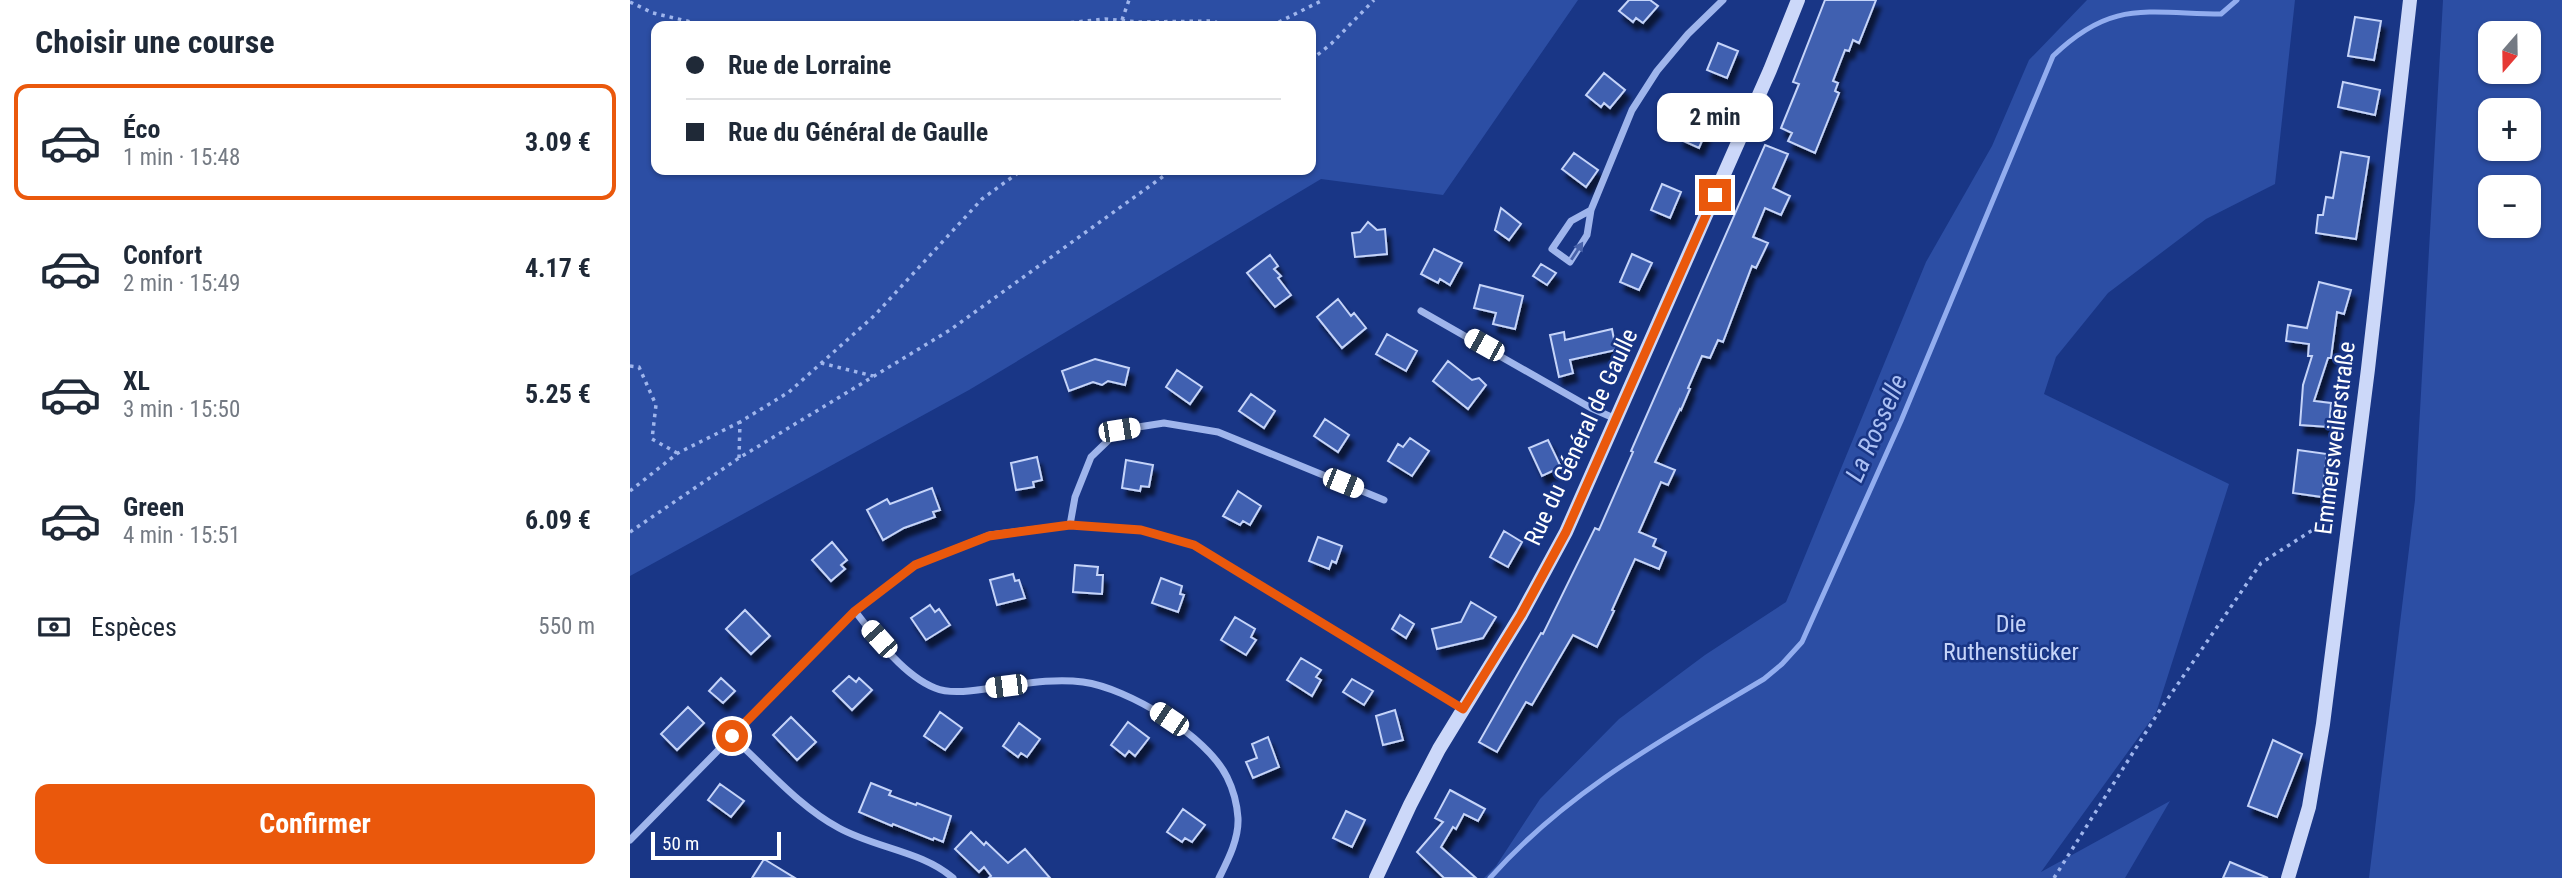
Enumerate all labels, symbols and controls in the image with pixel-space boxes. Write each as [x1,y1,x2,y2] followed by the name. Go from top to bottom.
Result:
[2478,21,2541,84] north arrow
[2478,21,2541,238] map controls
[35,23,275,61] text: Choisir une course
[728,50,891,80] text: Rue de Lorraine
[1657,94,1773,142] callout: 2 min
[2478,98,2541,161] button: +
[1689,104,1741,131] text: 2 min
[39,111,102,174] icon: car
[123,114,160,144] text: Éco
[728,117,988,147] text: Rue du Général de Gaulle
[525,127,591,157] text: 3.09 €
[123,144,240,171] text: 1 min · 15:48
[2478,175,2541,238] button: −
[1699,179,1731,211] route end
[39,237,102,300] icon: car
[123,240,202,270] text: Confort
[1570,242,1583,261] one-way arrow
[525,253,591,283] text: 4.17 €
[123,270,240,297] text: 2 min · 15:49
[1518,324,1644,550] street label: Rue du Général de Gaulle
[1461,326,1508,364] car
[2309,340,2361,536] street label: Emmersweilerstraße
[39,363,102,426] icon: car
[123,366,150,396] text: XL
[1839,370,1913,486] water label: La Rosselle
[525,379,591,409] text: 5.25 €
[123,396,240,423] text: 3 min · 15:50
[1097,416,1142,444] car
[1320,465,1367,501] car
[39,489,102,552] icon: car
[123,492,184,522] text: Green
[525,505,591,535] text: 6.09 €
[123,522,240,549] text: 4 min · 15:51
[35,608,73,646] icon: cash
[1943,610,2079,666] park label: Die Ruthenstücker
[91,612,177,642] text: Espèces
[538,613,595,640] text: 550 m
[858,616,901,662] car
[984,673,1029,699] car
[1146,699,1193,739] car
[716,720,748,752] route start
[35,784,595,864] button: Confirmer
[651,829,780,861] scale bar
[662,832,699,855] text: 50 m

